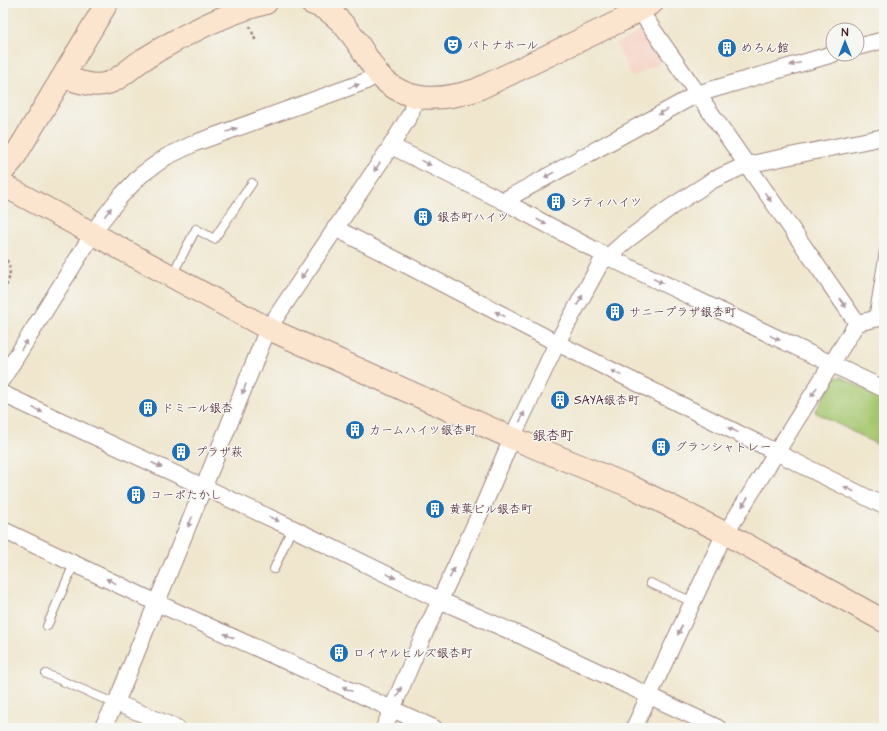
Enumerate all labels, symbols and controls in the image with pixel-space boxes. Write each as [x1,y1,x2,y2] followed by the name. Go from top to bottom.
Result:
[825,22,865,62] north arrow
[842,25,849,40] text: N
[442,34,464,56] theatre icon: パトナホール
[467,37,538,54] place label: パトナホール
[716,37,738,59] building icon: めろん館
[741,40,789,57] place label: めろん館
[789,61,801,67] one-way arrow
[349,83,361,89] one-way arrow
[657,109,668,116] one-way arrow
[226,126,238,132] one-way arrow
[421,160,432,166] one-way arrow
[373,161,381,172] one-way arrow
[543,172,555,179] one-way arrow
[545,191,567,213] building icon: シティハイツ
[764,192,772,202] one-way arrow
[570,194,642,211] place label: シティハイツ
[104,206,113,217] one-way arrow
[412,206,434,228] building icon: 銀杏町ハイツ
[437,209,509,226] place label: 銀杏町ハイツ
[537,219,548,225] one-way arrow
[300,269,308,279] one-way arrow
[652,278,664,284] one-way arrow
[577,294,583,306] one-way arrow
[839,298,847,309] one-way arrow
[604,301,626,323] building icon: サニープラザ銀杏町
[629,304,736,321] place label: サニープラザ銀杏町
[495,311,506,317] one-way arrow
[769,335,781,341] one-way arrow
[20,339,27,351] one-way arrow
[611,369,622,376] one-way arrow
[240,383,246,395] one-way arrow
[810,387,818,397] one-way arrow
[549,389,571,411] building icon: SAYA銀杏町
[574,392,640,409] place label: SAYA銀杏町
[137,397,159,419] building icon: ドミール銀杏
[162,400,233,417] place label: ドミール銀杏
[33,407,44,413] one-way arrow
[519,411,525,422] one-way arrow
[344,419,366,441] building icon: カームハイツ銀杏町
[369,422,477,439] place label: カームハイツ銀杏町
[532,426,574,446] district label: 銀杏町
[727,427,739,434] one-way arrow
[650,436,672,458] building icon: グランシャトレー
[675,439,771,456] place label: グランシャトレー
[170,441,192,463] building icon: プラザ萩
[195,444,243,461] place label: プラザ萩
[151,462,163,468] one-way arrow
[125,484,147,506] building icon: コーポたかし
[843,485,855,492] one-way arrow
[150,487,222,504] place label: コーポたかし
[741,497,749,507] one-way arrow
[424,498,446,520] building icon: 黄葉ビル銀杏町
[449,501,533,518] place label: 黄葉ビル銀杏町
[187,517,193,529] one-way arrow
[269,517,281,523] one-way arrow
[449,568,455,579] one-way arrow
[386,573,397,579] one-way arrow
[105,578,116,584] one-way arrow
[677,624,683,636] one-way arrow
[223,633,234,639] one-way arrow
[328,642,350,664] building icon: ロイヤルヒルズ銀杏町
[353,645,473,662] place label: ロイヤルヒルズ銀杏町
[341,686,353,692] one-way arrow
[396,687,402,698] one-way arrow

